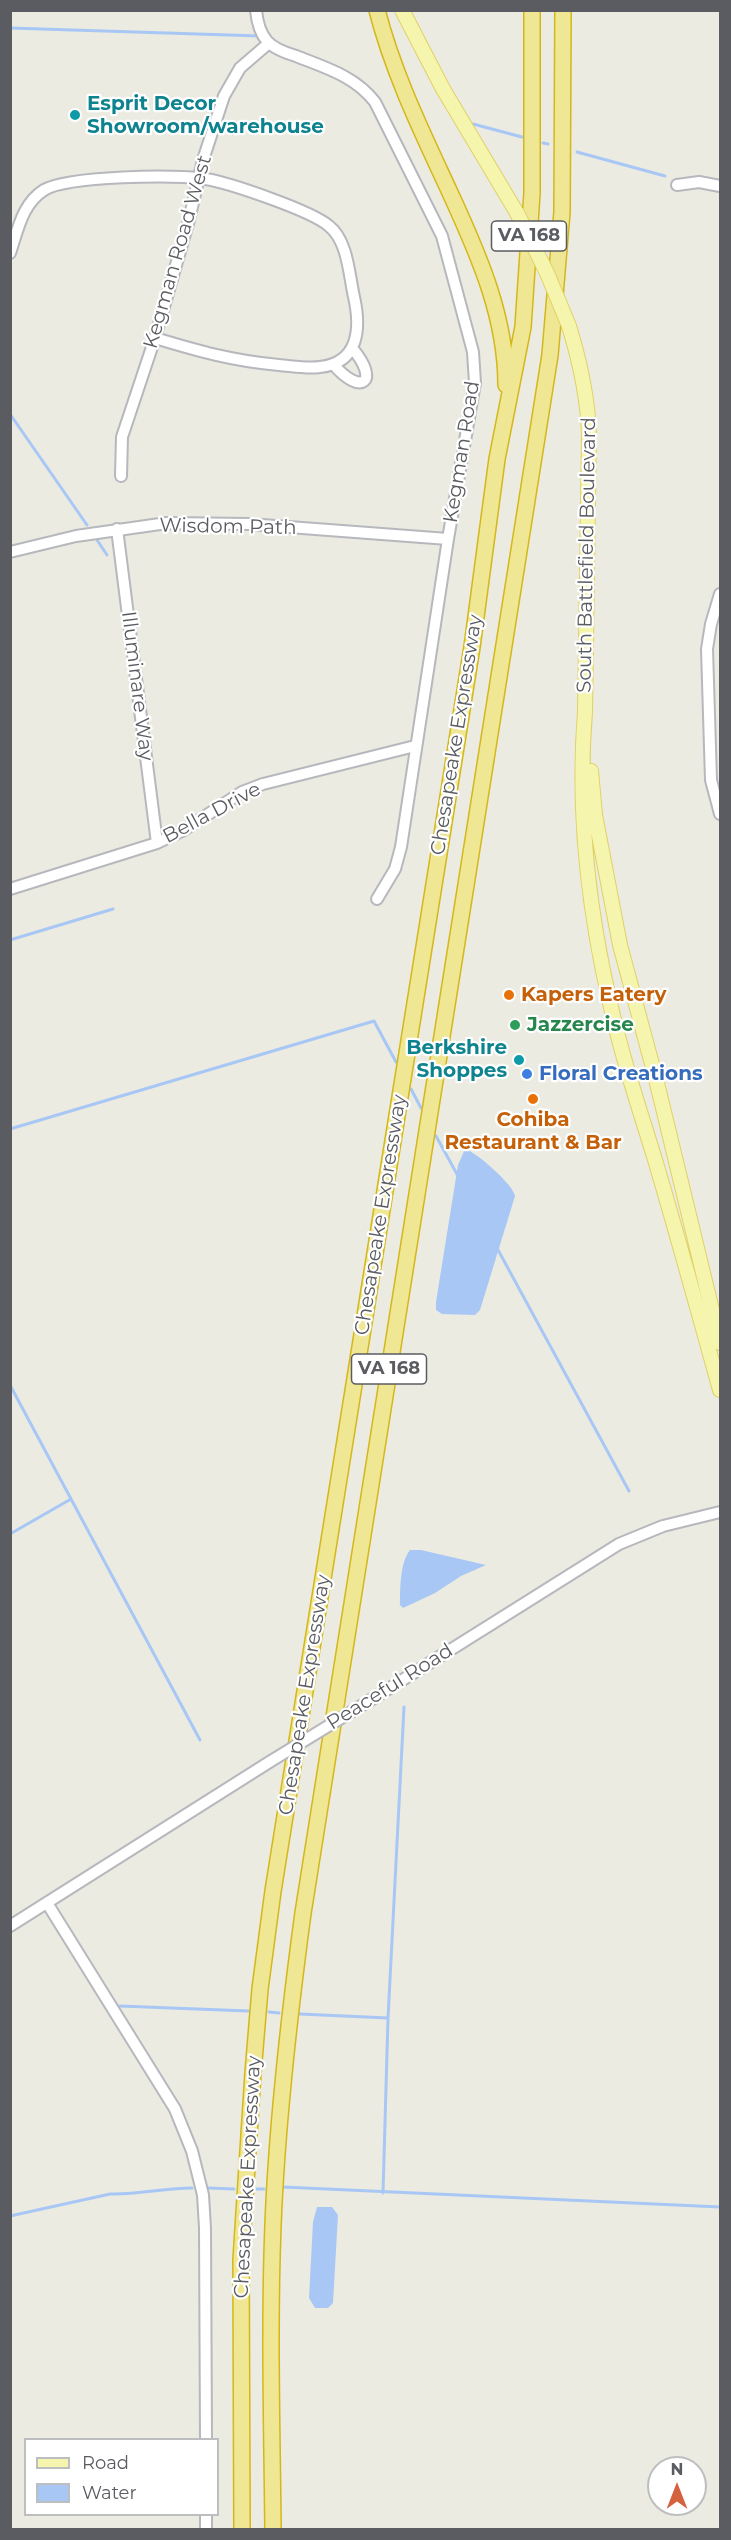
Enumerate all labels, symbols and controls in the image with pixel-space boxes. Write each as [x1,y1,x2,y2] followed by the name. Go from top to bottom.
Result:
[87,92,324,139] place label: Esprit Decor Showroom/warehouse
[68,108,82,122] marker: Esprit Decor Showroom/warehouse
[139,153,217,351] street label: Kegman Road West
[492,221,566,251] road number: VA 168
[439,379,485,525] street label: Kegman Road
[573,417,601,693] street label: South Battlefield Boulevard
[159,514,297,540] street label: Wisdom Path
[116,610,158,762] street label: Illuminare Way
[426,613,488,857] street label: Chesapeake Expressway
[159,777,265,849] street label: Bella Drive
[521,983,666,1007] place label: Kapers Eatery
[502,988,516,1002] marker: Kapers Eatery
[527,1013,634,1037] place label: Jazzercise
[508,1018,522,1032] marker: Jazzercise
[406,1036,507,1083] place label: Berkshire Shoppes
[512,1053,526,1067] marker: Berkshire Shoppes
[539,1062,703,1086] place label: Floral Creations
[520,1067,534,1081] marker: Floral Creations
[526,1092,540,1106] marker: Cohiba Restaurant & Bar
[350,1093,412,1337] street label: Chesapeake Expressway
[444,1108,622,1155] place label: Cohiba Restaurant & Bar
[352,1354,426,1384] road number: VA 168
[274,1573,336,1817] street label: Chesapeake Expressway
[323,1639,457,1735] street label: Peaceful Road
[230,2055,266,2299] street label: Chesapeake Expressway
[24,2438,219,2516] legend
[82,2452,129,2474] text: Road
[647,2456,707,2516] north arrow
[671,2460,683,2479] text: N
[82,2482,137,2504] text: Water

